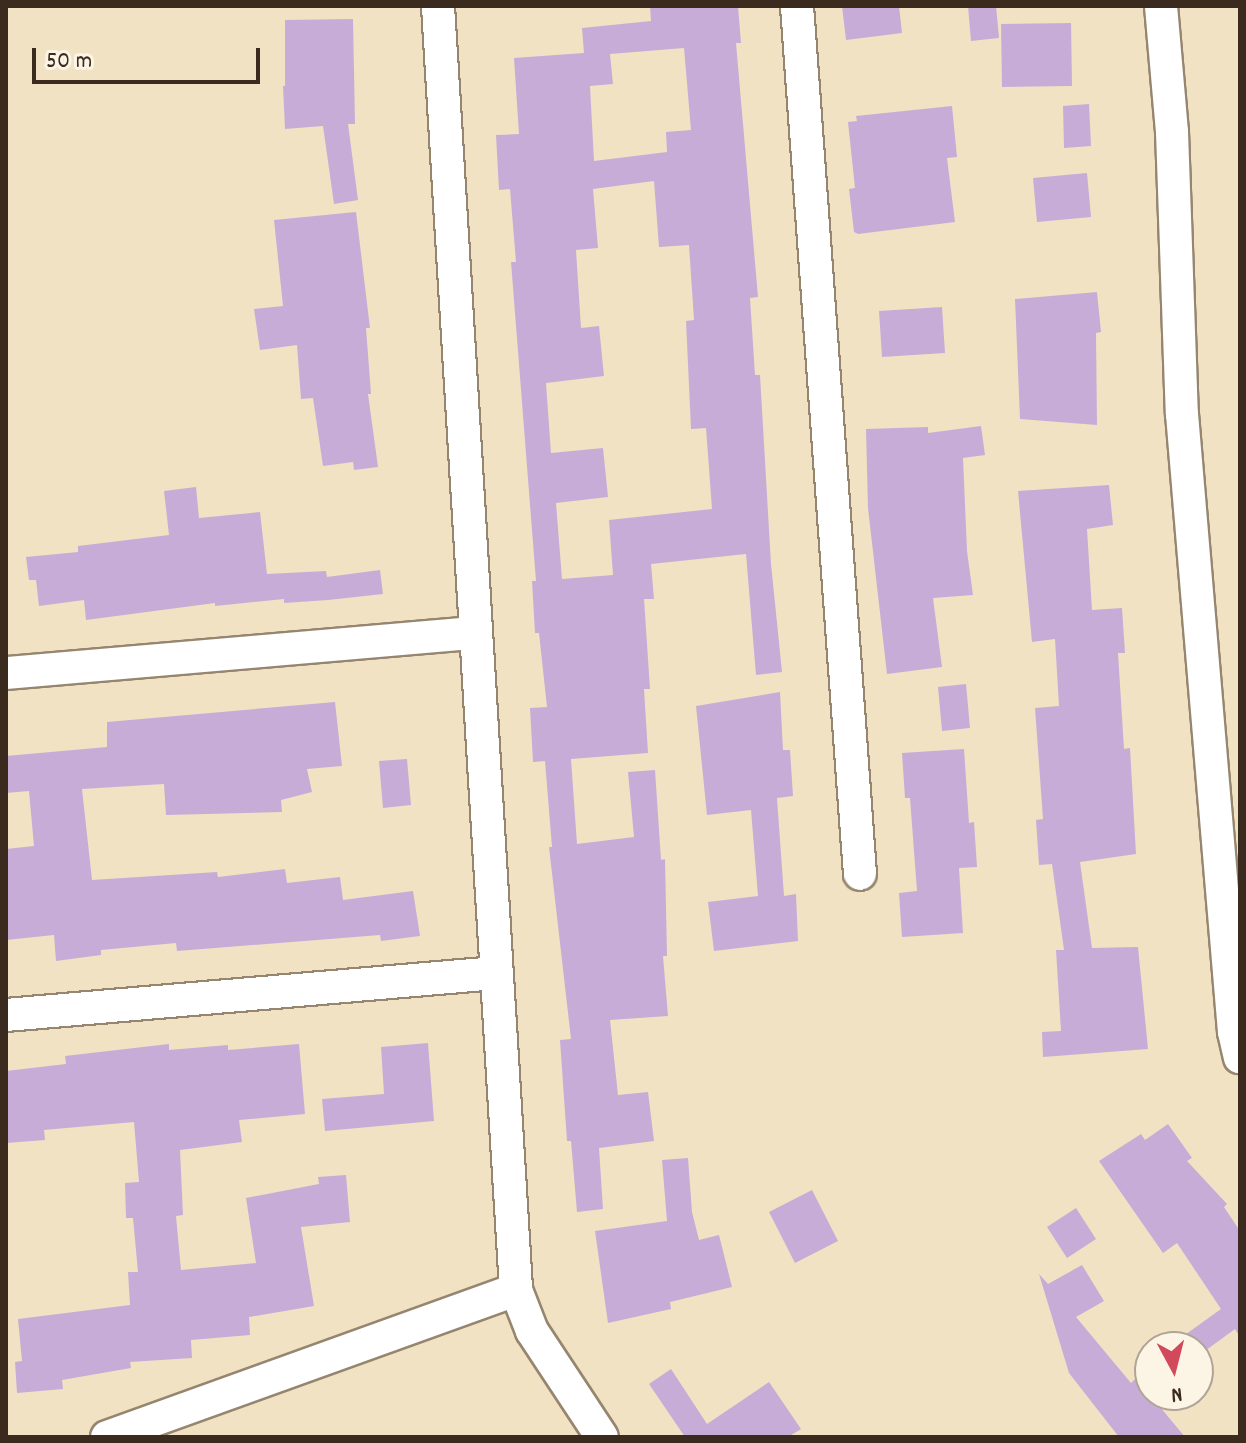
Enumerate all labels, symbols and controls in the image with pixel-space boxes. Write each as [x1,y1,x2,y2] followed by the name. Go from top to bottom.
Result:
[36,32,264,82] scale bar
[46,45,92,79] text: 50 m
[1134,1331,1214,1411] north arrow
[1169,1377,1184,1409] text: N

